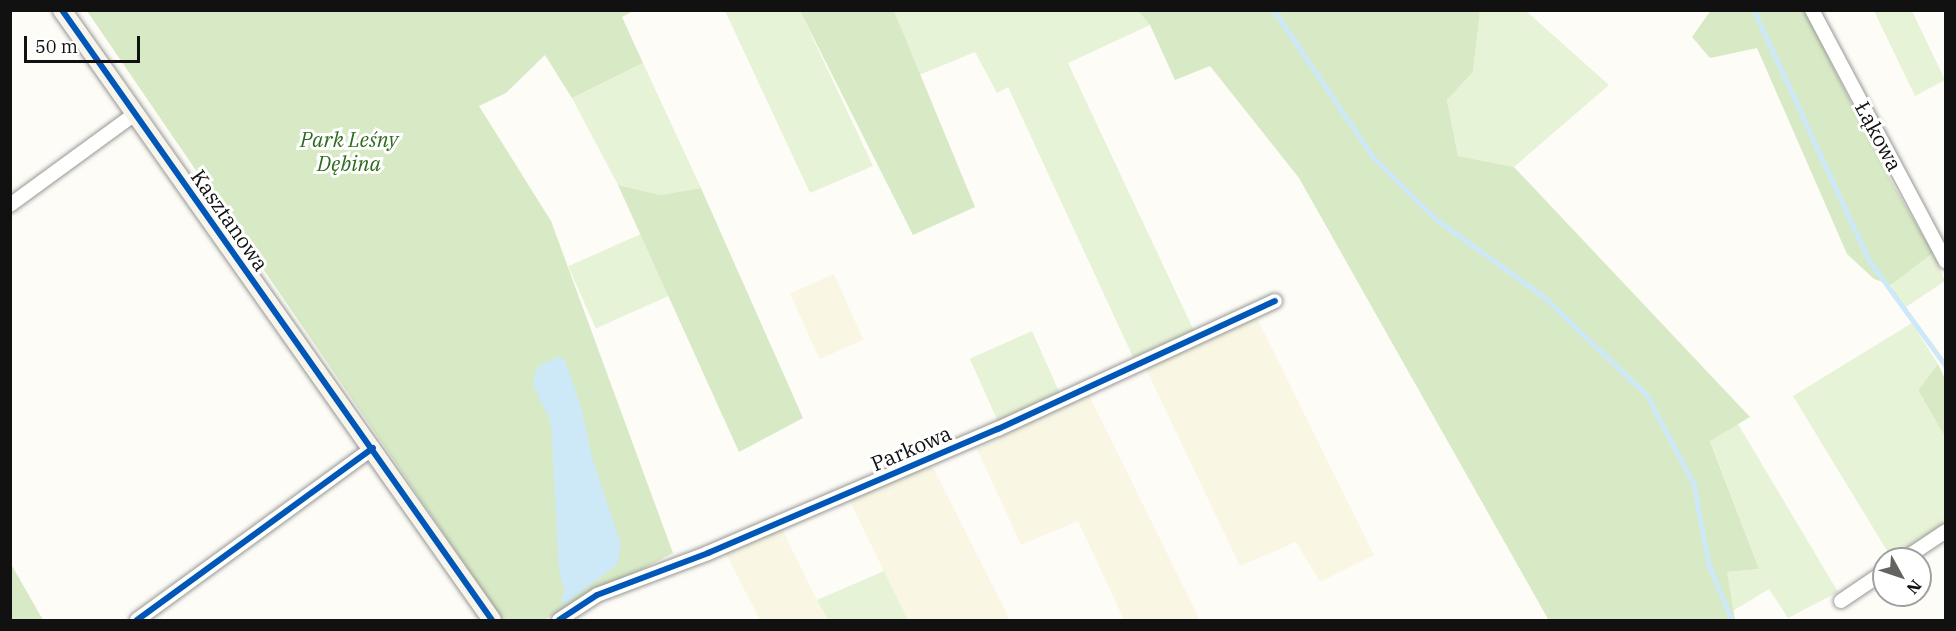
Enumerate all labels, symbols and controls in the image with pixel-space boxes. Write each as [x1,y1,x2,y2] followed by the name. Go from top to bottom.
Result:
[27,24,142,62] scale bar
[35,35,78,58] text: 50 m
[1850,97,1908,175] street label: Łąkowa
[300,126,398,176] park label: Park Leśny Dębina
[186,164,274,276] street label: Kasztanowa
[867,420,955,476] street label: Parkowa
[1872,547,1932,607] north arrow
[1903,576,1926,599] text: N

